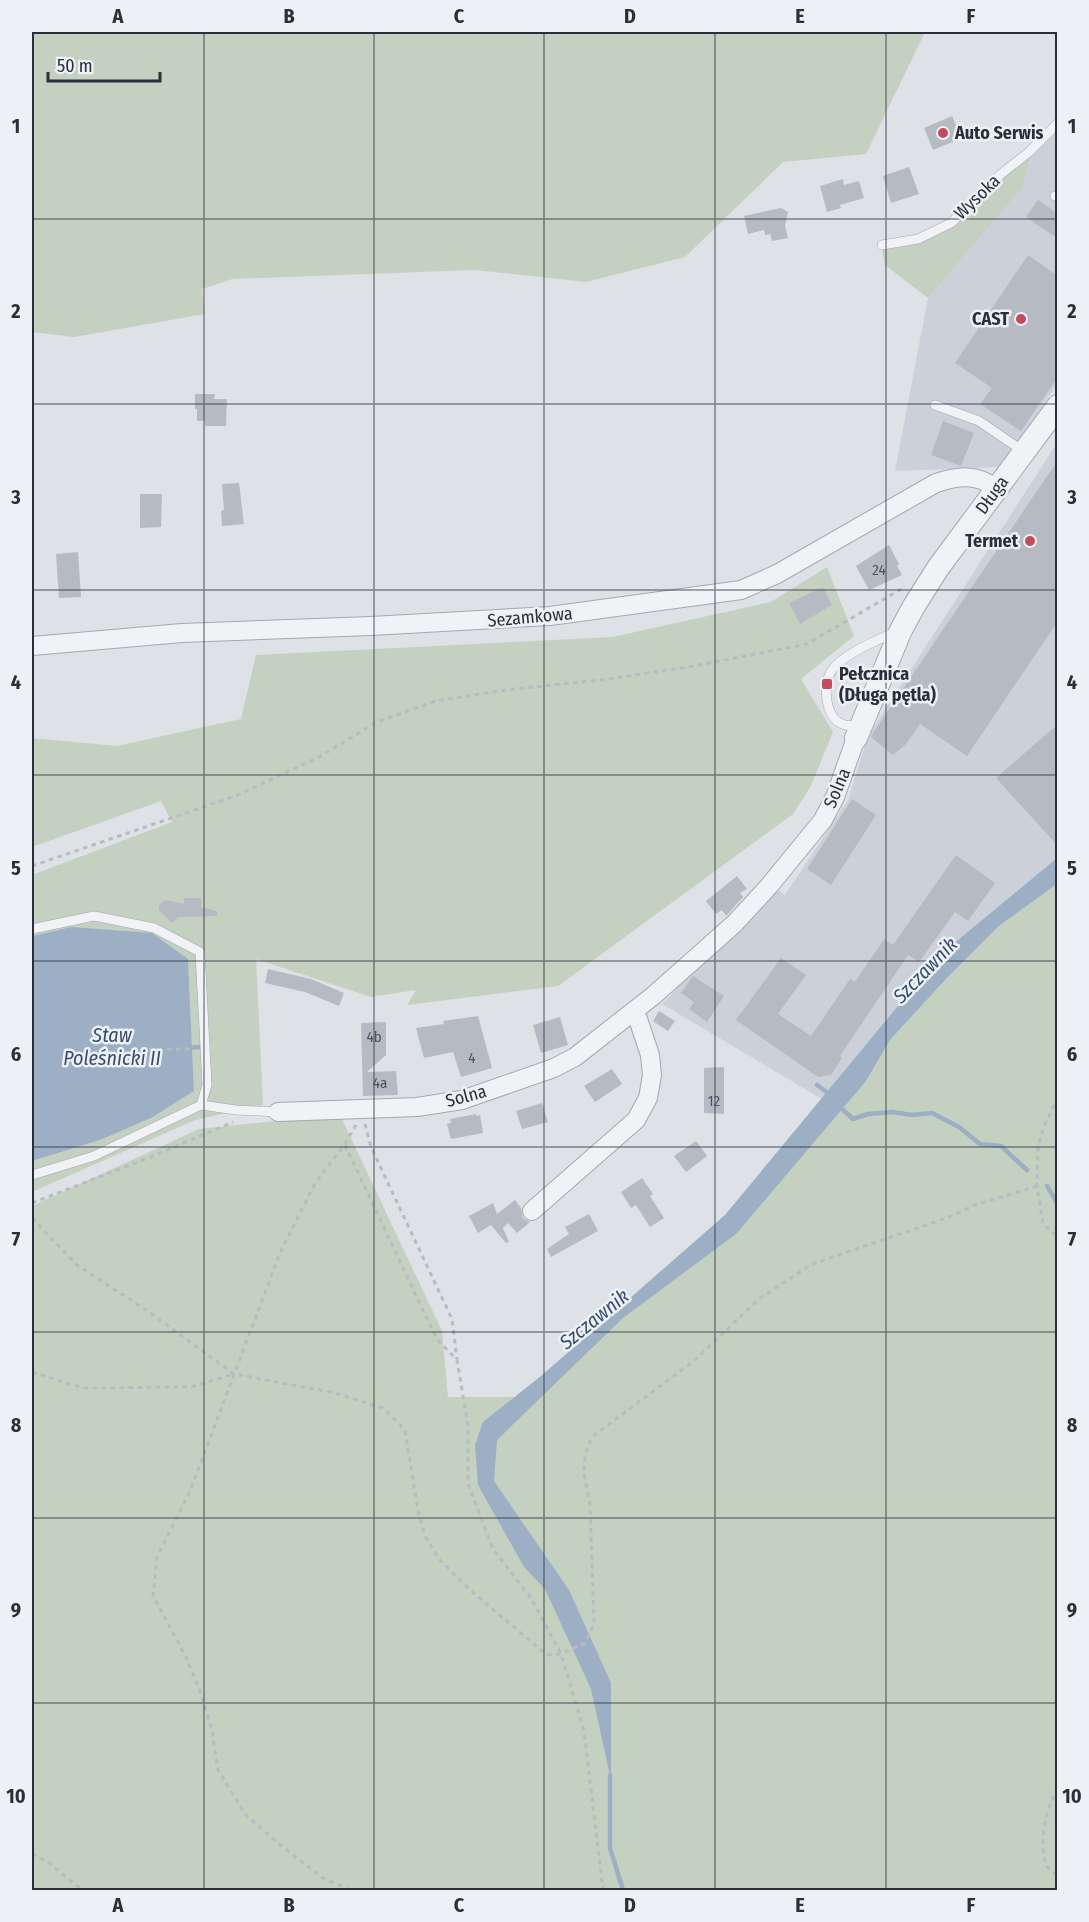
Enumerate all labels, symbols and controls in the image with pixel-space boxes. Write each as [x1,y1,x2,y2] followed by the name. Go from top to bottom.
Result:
[112,4,125,28] text: A
[283,4,295,28] text: B
[454,4,465,28] text: C
[624,4,636,28] text: D
[795,4,805,28] text: E
[967,4,976,28] text: F
[48,45,160,83] scale bar
[57,55,93,77] text: 50 m
[12,114,20,138] text: 1
[1068,114,1076,138] text: 1
[954,122,1044,144] place label: Auto Serwis
[936,126,950,140] marker: Auto Serwis
[949,170,1005,224] street label: Wysoka
[10,299,21,323] text: 2
[1066,299,1077,323] text: 2
[972,308,1009,330] place label: CAST
[1014,312,1028,326] marker: CAST
[971,471,1013,518] street label: Długa
[10,485,21,509] text: 3
[1066,485,1077,509] text: 3
[965,530,1019,552] place label: Termet
[1023,534,1037,548] marker: Termet
[872,561,886,579] house number: 24
[487,602,574,632] street label: Sezamkowa
[839,663,936,706] place label: Pełcznica (Długa pętla)
[11,670,21,694] text: 4
[1067,670,1077,694] text: 4
[820,677,834,691] marker: Pełcznica (Długa pętla)
[819,764,855,811] street label: Solna
[11,856,21,880] text: 5
[1067,856,1077,880] text: 5
[887,932,962,1009] water label: Szczawnik
[63,1023,161,1070] water label: Staw Poleśnicki II
[366,1028,382,1046] house number: 4b
[11,1042,21,1066] text: 6
[1067,1042,1077,1066] text: 6
[468,1049,476,1067] house number: 4
[373,1074,387,1092] house number: 4a
[443,1080,489,1112] street label: Solna
[708,1092,721,1110] house number: 12
[12,1227,21,1251] text: 7
[1068,1227,1077,1251] text: 7
[554,1284,634,1355] water label: Szczawnik
[11,1413,22,1437] text: 8
[1067,1413,1078,1437] text: 8
[11,1598,21,1622] text: 9
[1067,1598,1077,1622] text: 9
[6,1784,26,1808] text: 10
[1062,1784,1082,1808] text: 10
[112,1893,125,1917] text: A
[283,1893,295,1917] text: B
[454,1893,465,1917] text: C
[624,1893,636,1917] text: D
[795,1893,805,1917] text: E
[967,1893,976,1917] text: F

